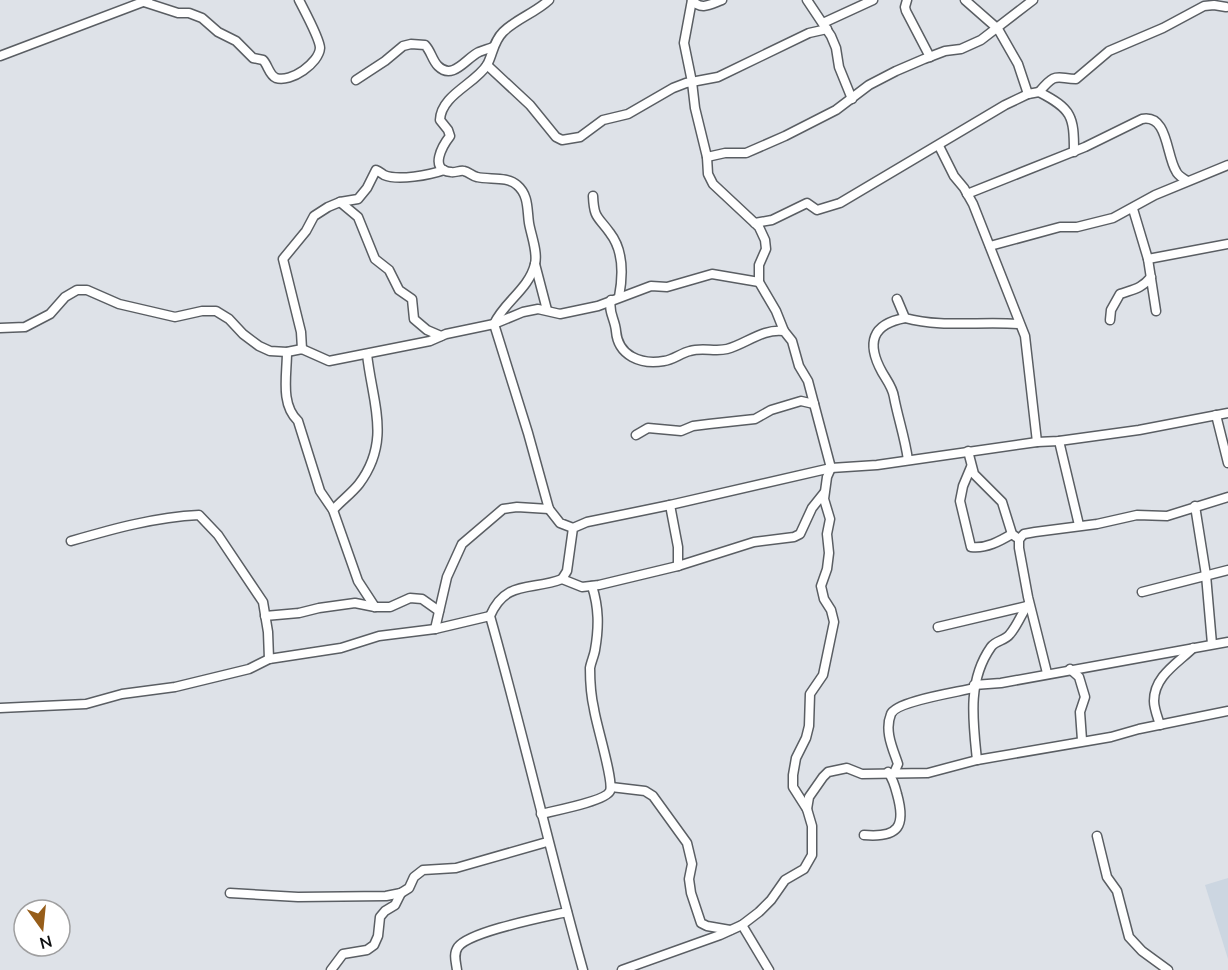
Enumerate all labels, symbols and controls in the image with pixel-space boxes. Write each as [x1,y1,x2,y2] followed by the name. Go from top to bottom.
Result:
[12,898,72,958] north arrow
[37,931,54,954] text: N

